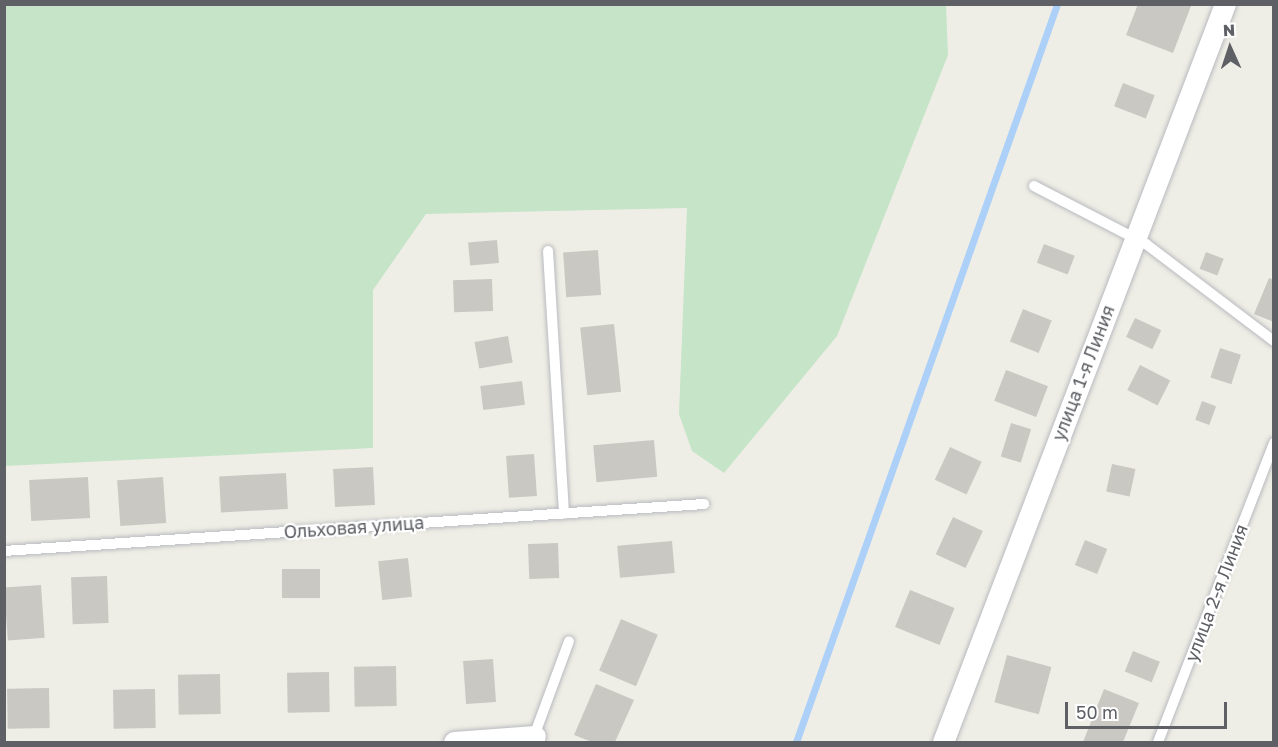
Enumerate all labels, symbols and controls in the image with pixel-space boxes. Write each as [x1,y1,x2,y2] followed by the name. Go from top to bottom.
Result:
[1200,18,1260,78] north arrow
[1222,20,1236,40] text: N
[1047,302,1119,444] street label: улица 1-я Линия
[283,511,425,543] street label: Ольховая улица
[1180,521,1252,665] street label: улица 2-я Линия
[1068,690,1230,728] scale bar
[1076,701,1118,723] text: 50 m

